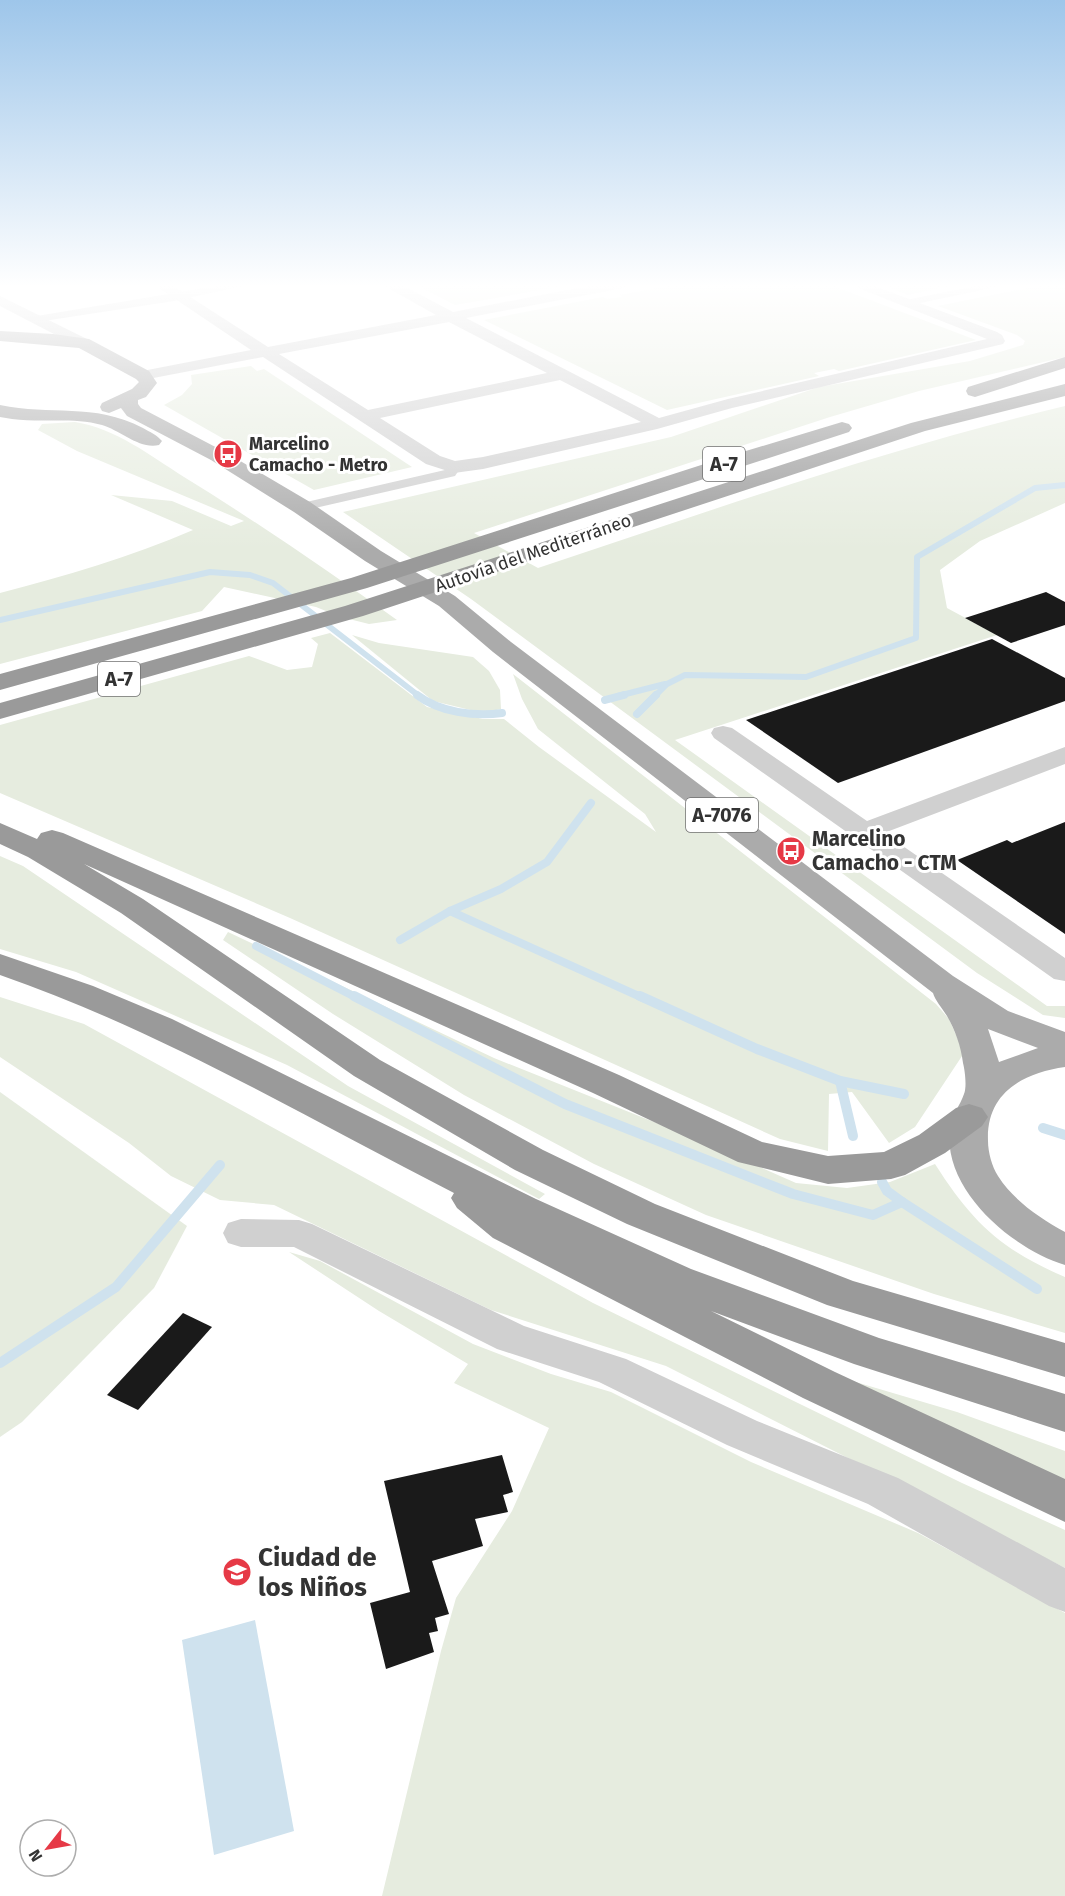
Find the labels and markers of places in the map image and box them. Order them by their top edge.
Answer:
place label: Marcelino Camacho - Metro [249,433,388,476]
bus stop icon: Marcelino Camacho - Metro [212,438,244,470]
place label: Marcelino Camacho - CTM [812,826,957,876]
bus stop icon: Marcelino Camacho - CTM [775,835,807,867]
place label: Ciudad de los Niños [258,1542,377,1603]
school or university icon: Ciudad de los Niños [221,1556,253,1588]

